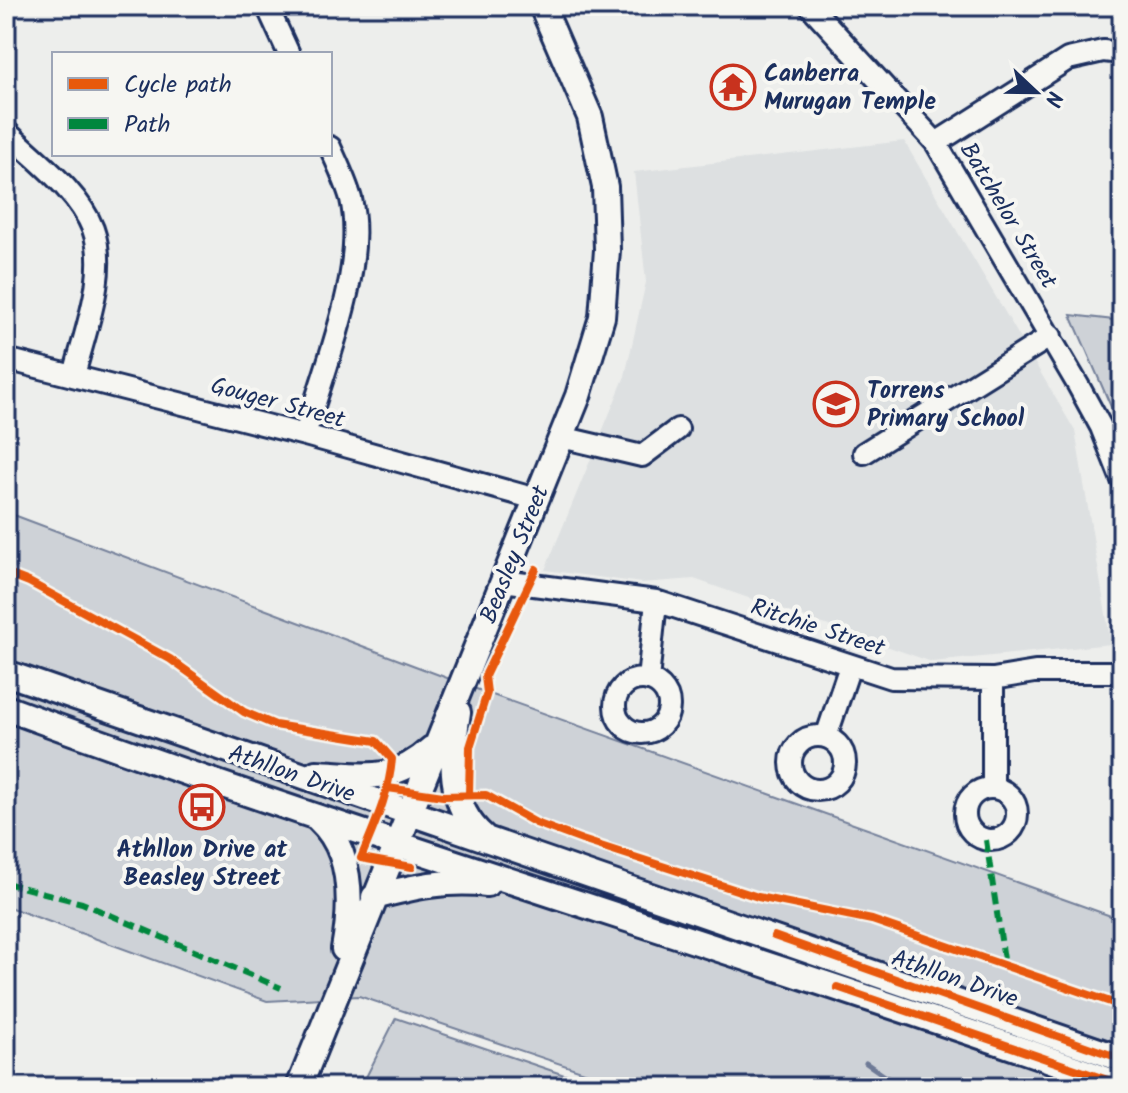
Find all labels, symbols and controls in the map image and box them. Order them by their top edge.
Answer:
legend [52,52,332,156]
north arrow [996,52,1076,132]
place label: Canberra Murugan Temple [764,55,936,122]
temple icon: Canberra Murugan Temple [709,63,757,111]
text: Cycle path [124,66,232,105]
text: N [1033,86,1071,112]
text: Path [124,106,170,145]
street label: Batchelor Street [948,135,1067,297]
street label: Gouger Street [206,367,350,440]
place label: Torrens Primary School [867,372,1025,439]
school or university icon: Torrens Primary School [812,380,860,428]
street label: Beasley Street [470,479,561,630]
street label: Ritchie Street [745,588,891,669]
street label: Athllon Drive [223,735,360,814]
bus stop icon: Athllon Drive at Beasley Street [178,783,226,831]
place label: Athllon Drive at Beasley Street [117,831,289,898]
street label: Athllon Drive [886,940,1023,1019]

